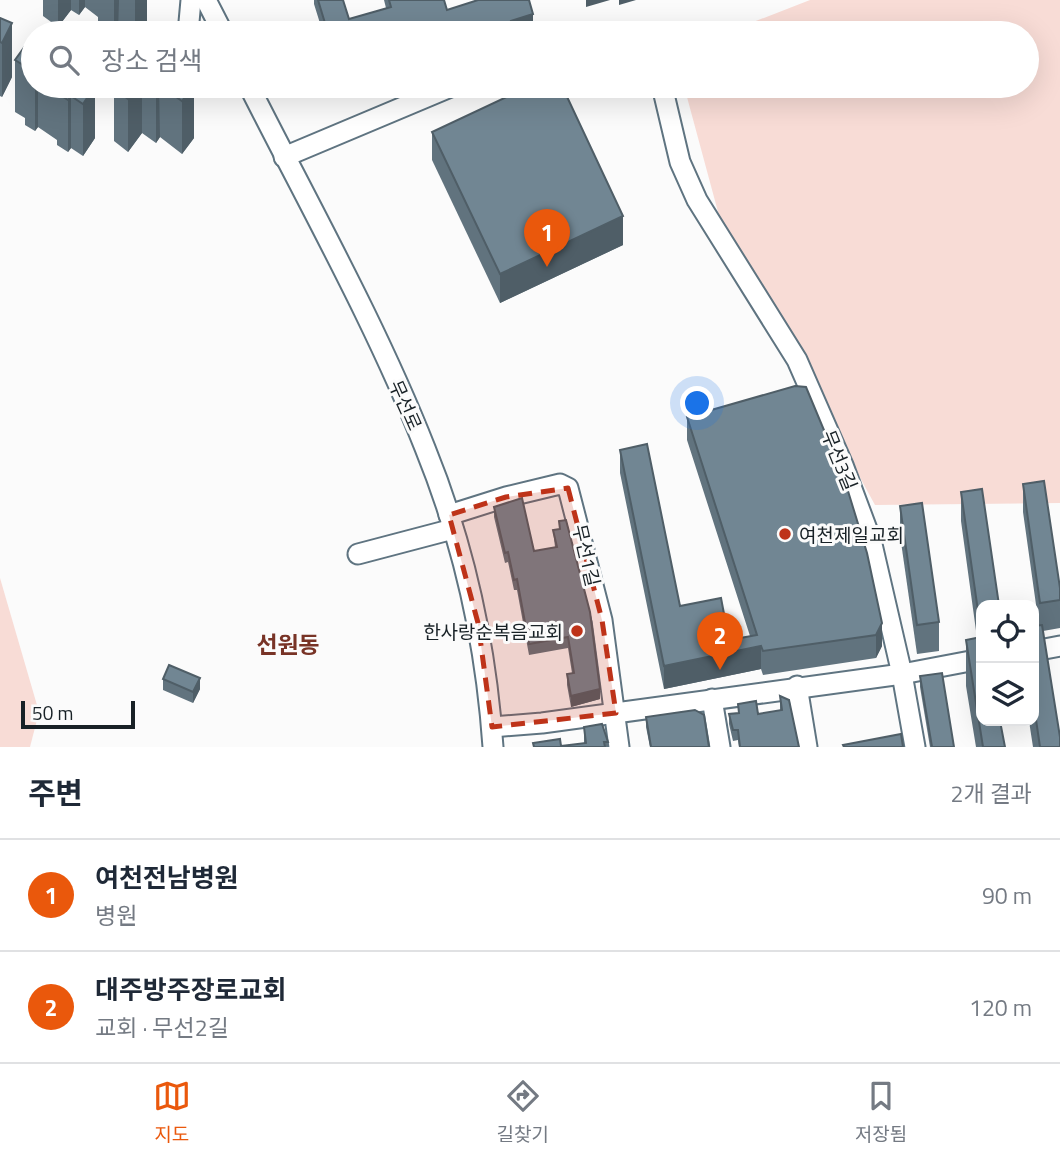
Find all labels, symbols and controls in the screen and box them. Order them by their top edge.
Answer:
search box [21,21,1039,98]
icon: search [45,41,83,79]
text: 장소 검색 [101,41,202,80]
pin: 1 [524,209,570,267]
street label: 무선로 [382,375,430,435]
your location [680,386,714,420]
street label: 무선3길 [815,425,865,495]
place label: 여천제일교회 [799,520,904,549]
street label: 무선1길 [566,521,608,589]
marker: 여천제일교회 [777,526,793,542]
map controls [976,600,1039,726]
button: locate [976,600,1039,663]
pin: 2 [697,612,743,670]
place label: 한사랑순복음교회 [423,617,563,646]
marker: 한사랑순복음교회 [569,623,585,639]
district label: 선원동 [256,627,320,662]
button: layers [976,663,1039,726]
scale bar [21,698,135,730]
text: 50 m [32,698,73,727]
text: 주변 [28,770,83,816]
text: 2개 결과 [951,776,1032,811]
text: 여천전남병원 [95,858,239,897]
text: 1 [45,878,57,913]
text: 90 m [982,878,1032,913]
text: 병원 [95,898,137,933]
text: 대주방주장로교회 [95,970,286,1009]
text: 2 [45,990,57,1025]
text: 120 m [969,990,1032,1025]
text: 교회 · 무선2길 [95,1010,229,1045]
tab: 지도 [153,1077,191,1148]
tab: 길찾기 [497,1077,549,1148]
tab: 저장됨 [855,1077,907,1148]

